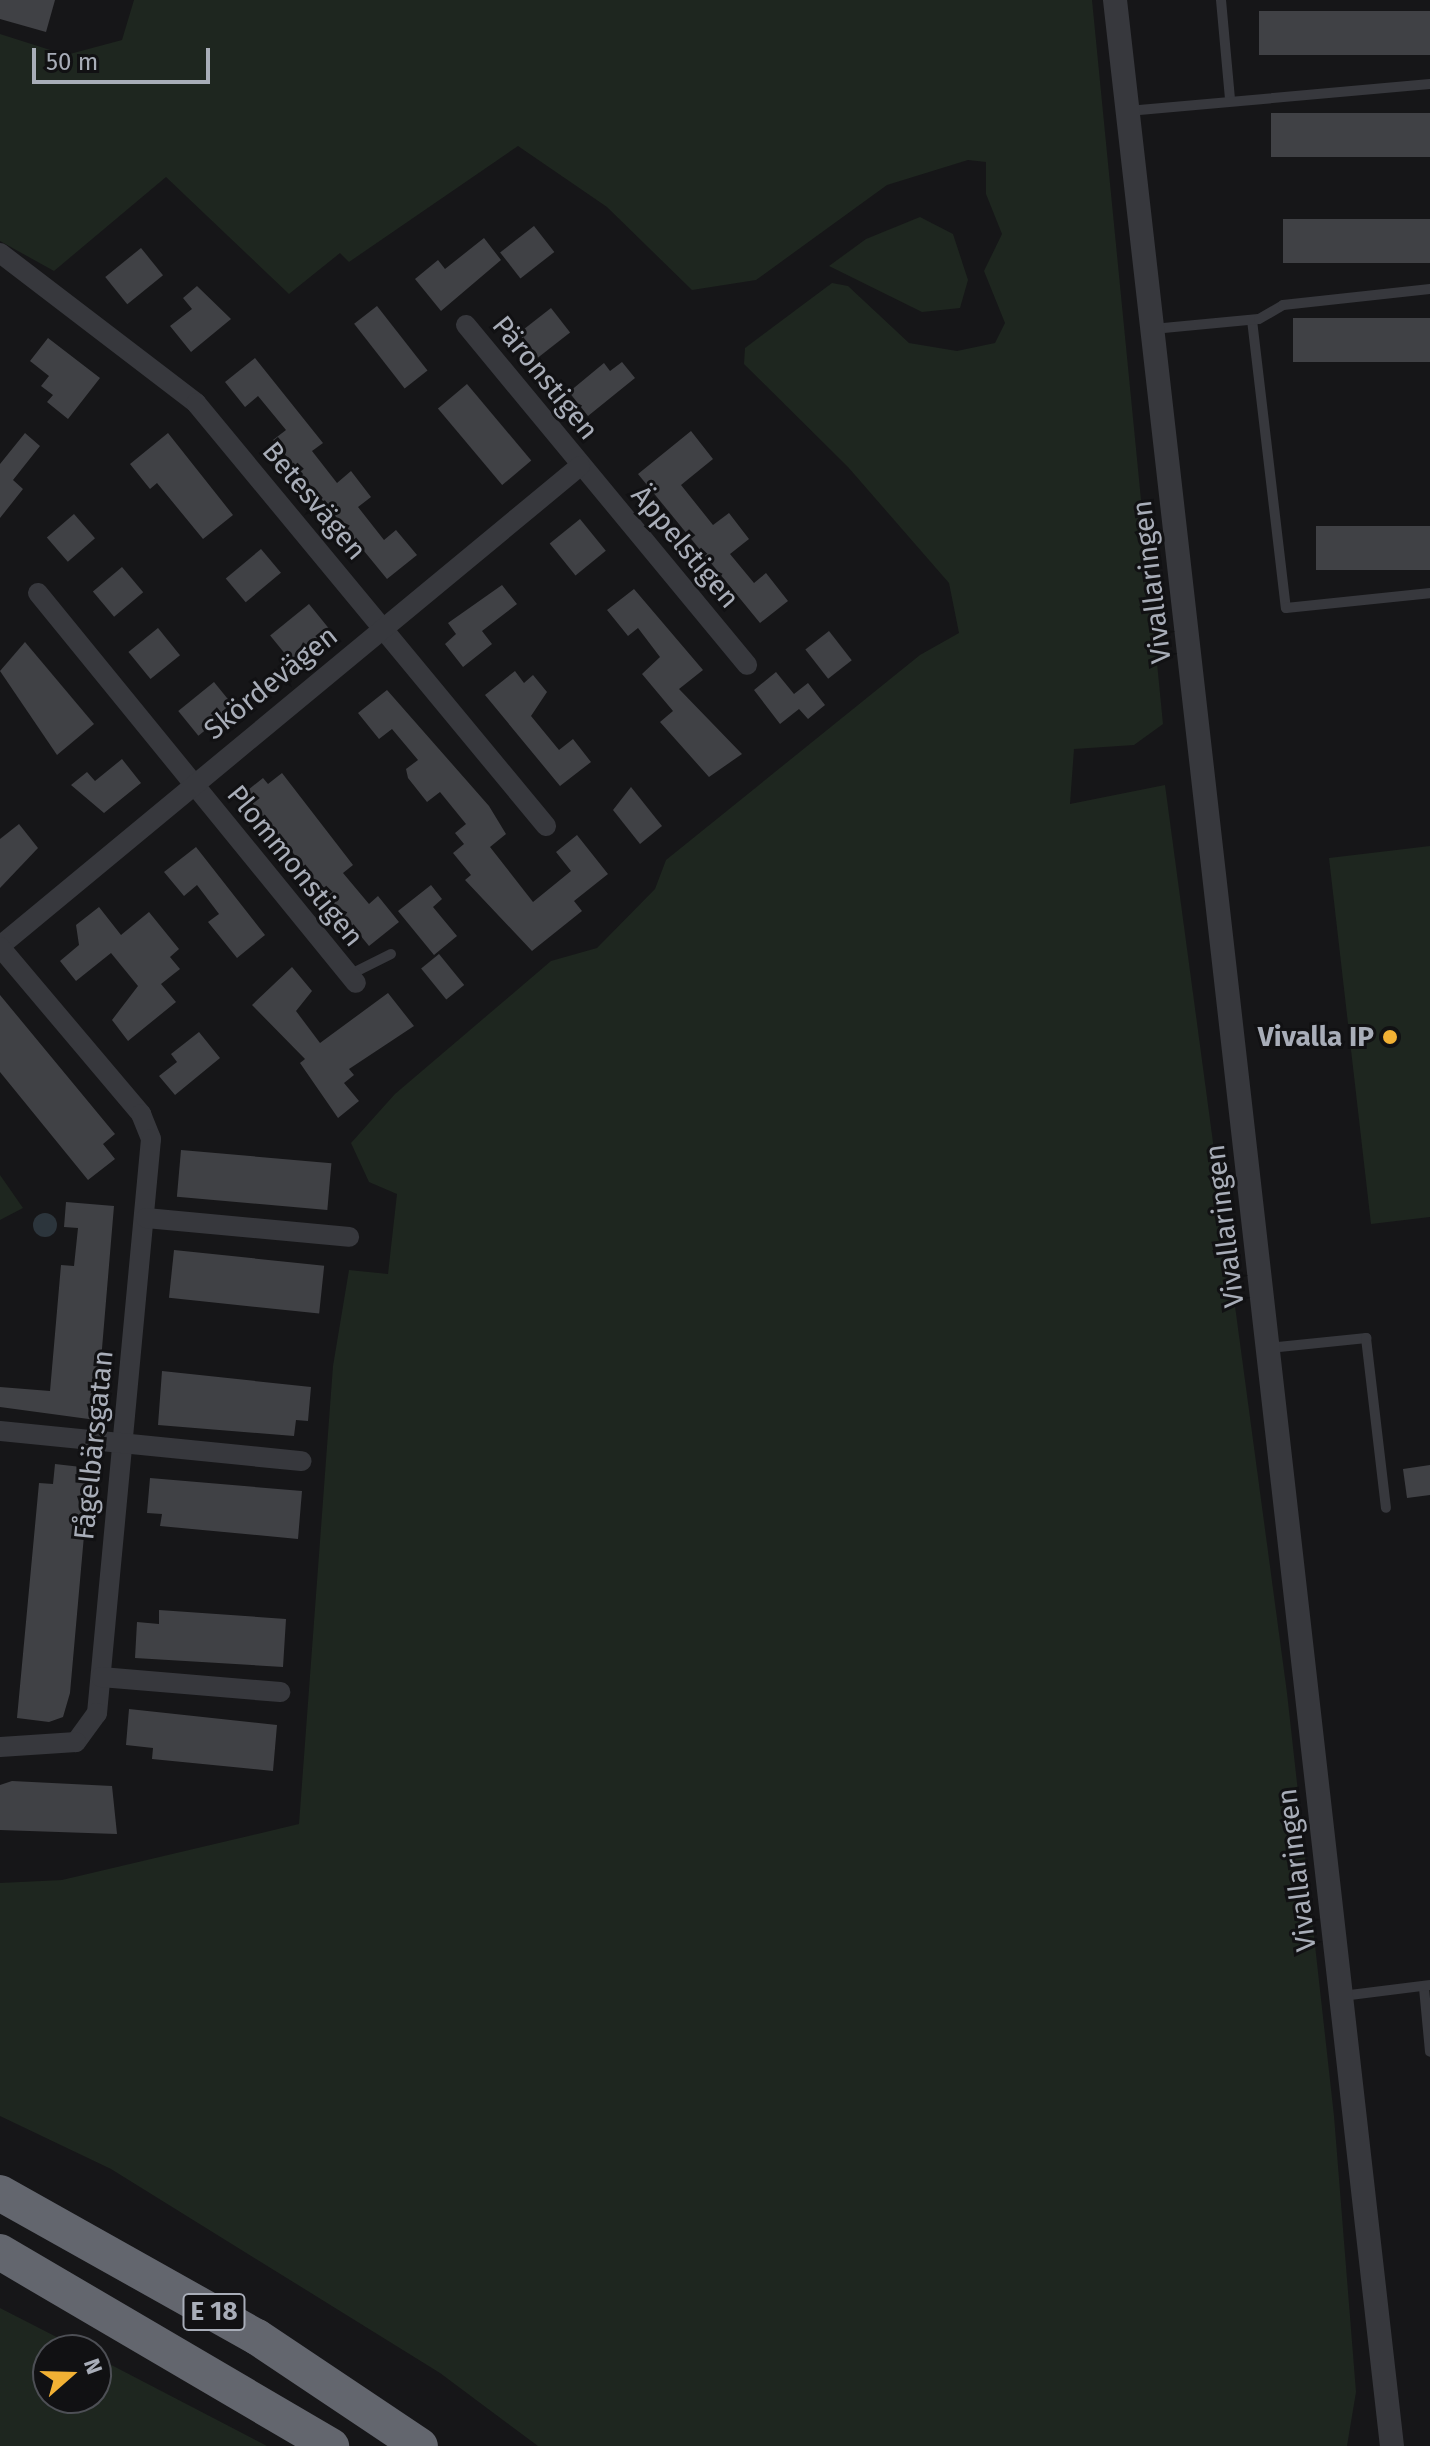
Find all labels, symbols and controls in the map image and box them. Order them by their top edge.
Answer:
scale bar [36,32,214,82]
text: 50 m [46,48,98,76]
street label: Päronstigen [485,309,605,447]
street label: Betesvägen [255,435,373,567]
street label: Äppelstigen [624,479,746,615]
street label: Vivallaringen [1125,498,1179,666]
street label: Skördevägen [198,619,344,747]
street label: Plommonstigen [220,778,370,954]
place label: Vivalla IP [1258,1020,1374,1054]
marker: Vivalla IP [1381,1028,1399,1046]
street label: Vivallaringen [1198,1142,1252,1310]
street label: Fågelbärsgatan [67,1349,121,1541]
street label: Vivallaringen [1270,1786,1324,1954]
road number: E 18 [182,2290,246,2334]
north arrow [32,2334,112,2414]
text: N [78,2355,108,2378]

